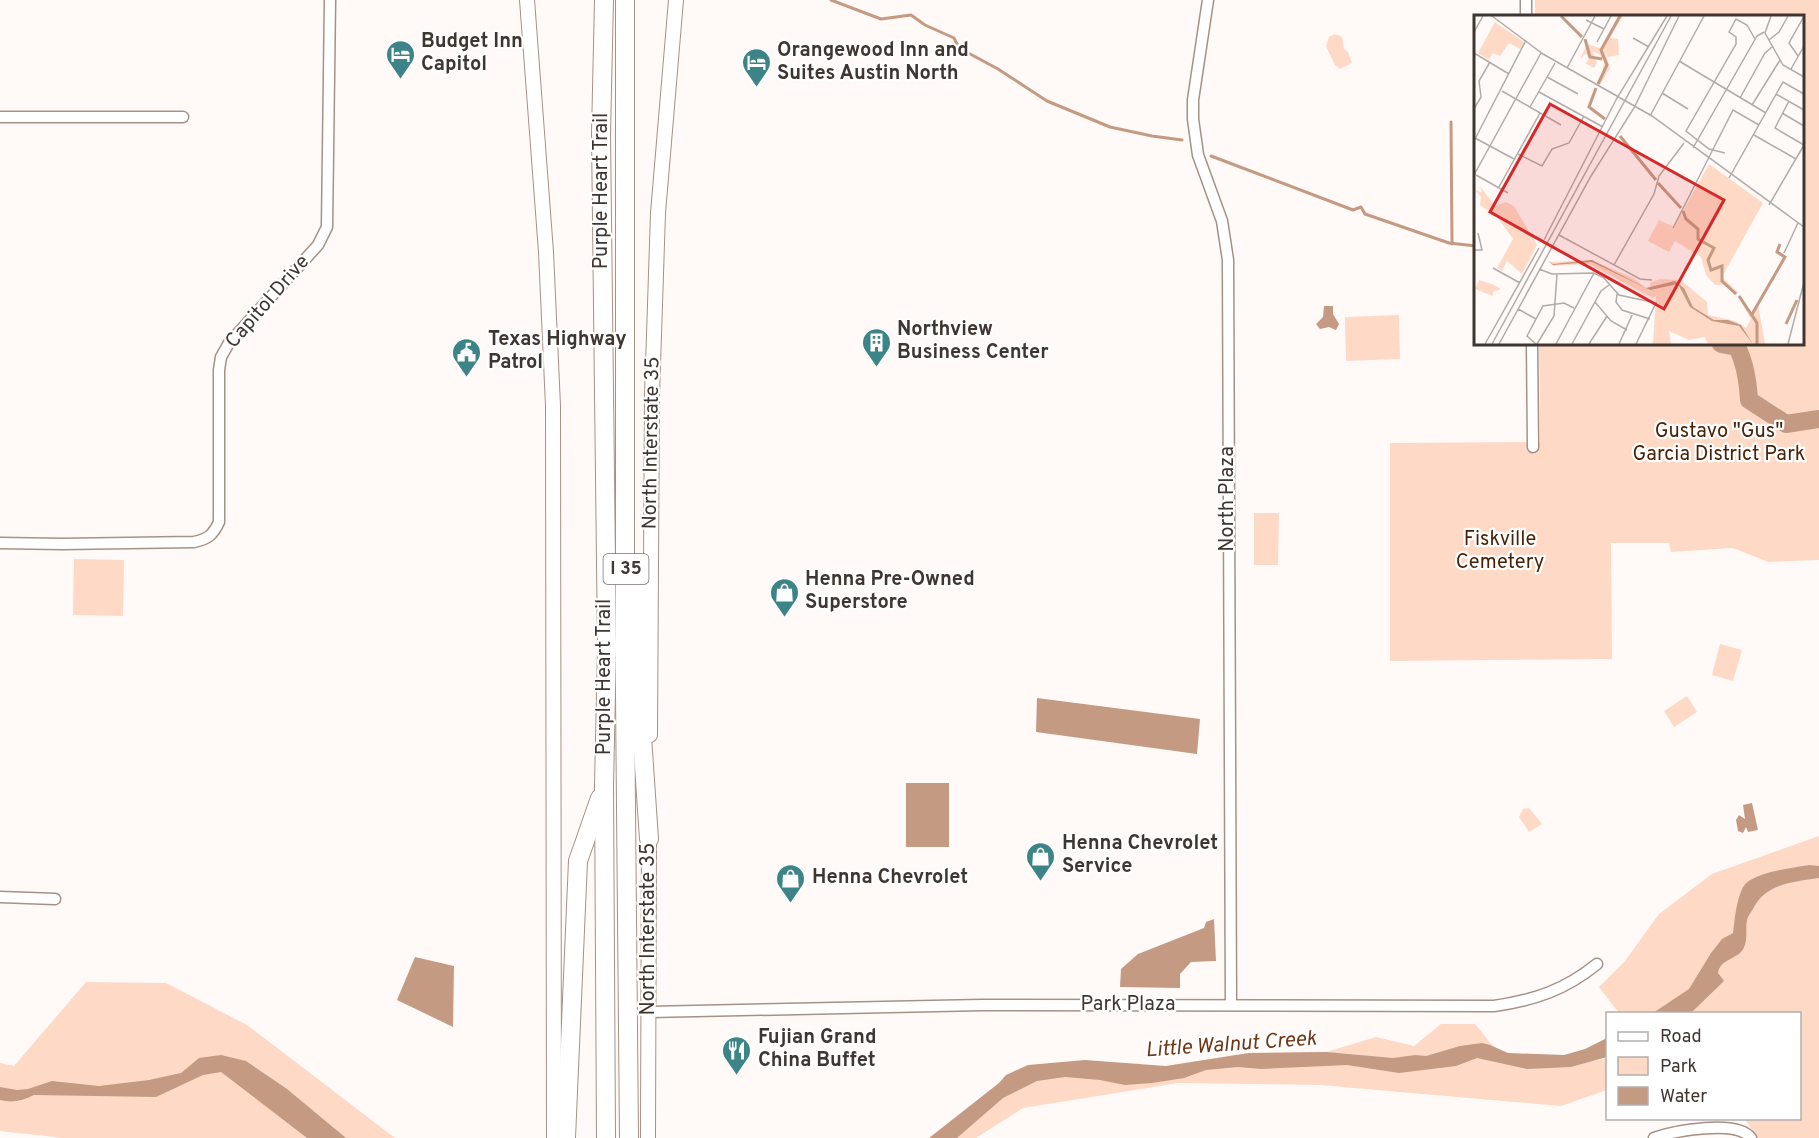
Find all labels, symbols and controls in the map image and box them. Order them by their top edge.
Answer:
inset map [1474,15,1804,345]
place label: Budget Inn Capitol [421,29,523,78]
hotel icon: Budget Inn Capitol [384,38,416,80]
place label: Orangewood Inn and Suites Austin North [777,38,969,87]
hotel icon: Orangewood Inn and Suites Austin North [740,46,772,88]
street label: Purple Heart Trail [589,113,615,269]
street label: Capitol Drive [220,250,316,354]
place label: Northview Business Center [897,317,1049,366]
building icon: Northview Business Center [860,326,892,368]
place label: Texas Highway Patrol [488,327,627,376]
public building icon: Texas Highway Patrol [451,336,483,378]
street label: North Interstate 35 [637,356,667,530]
park label: Gustavo "Gus" Garcia District Park [1633,419,1805,468]
street label: North Plaza [1215,446,1241,552]
park label: Fiskville Cemetery [1456,527,1544,576]
road number: I 35 [604,554,648,584]
place label: Henna Pre-Owned Superstore [805,567,975,616]
shop icon: Henna Pre-Owned Superstore [768,576,800,618]
street label: Purple Heart Trail [592,599,618,755]
place label: Henna Chevrolet Service [1062,831,1218,880]
shop icon: Henna Chevrolet Service [1025,840,1057,882]
street label: North Interstate 35 [636,843,662,1016]
shop icon: Henna Chevrolet [775,862,807,904]
place label: Henna Chevrolet [812,865,968,891]
street label: Park Plaza [1081,992,1175,1018]
legend [1606,1012,1801,1120]
place label: Fujian Grand China Buffet [758,1025,877,1074]
water label: Little Walnut Creek [1145,1026,1318,1064]
text: Road [1660,1026,1702,1049]
restaurant icon: Fujian Grand China Buffet [721,1034,753,1076]
text: Park [1660,1056,1697,1079]
text: Water [1660,1086,1707,1109]

